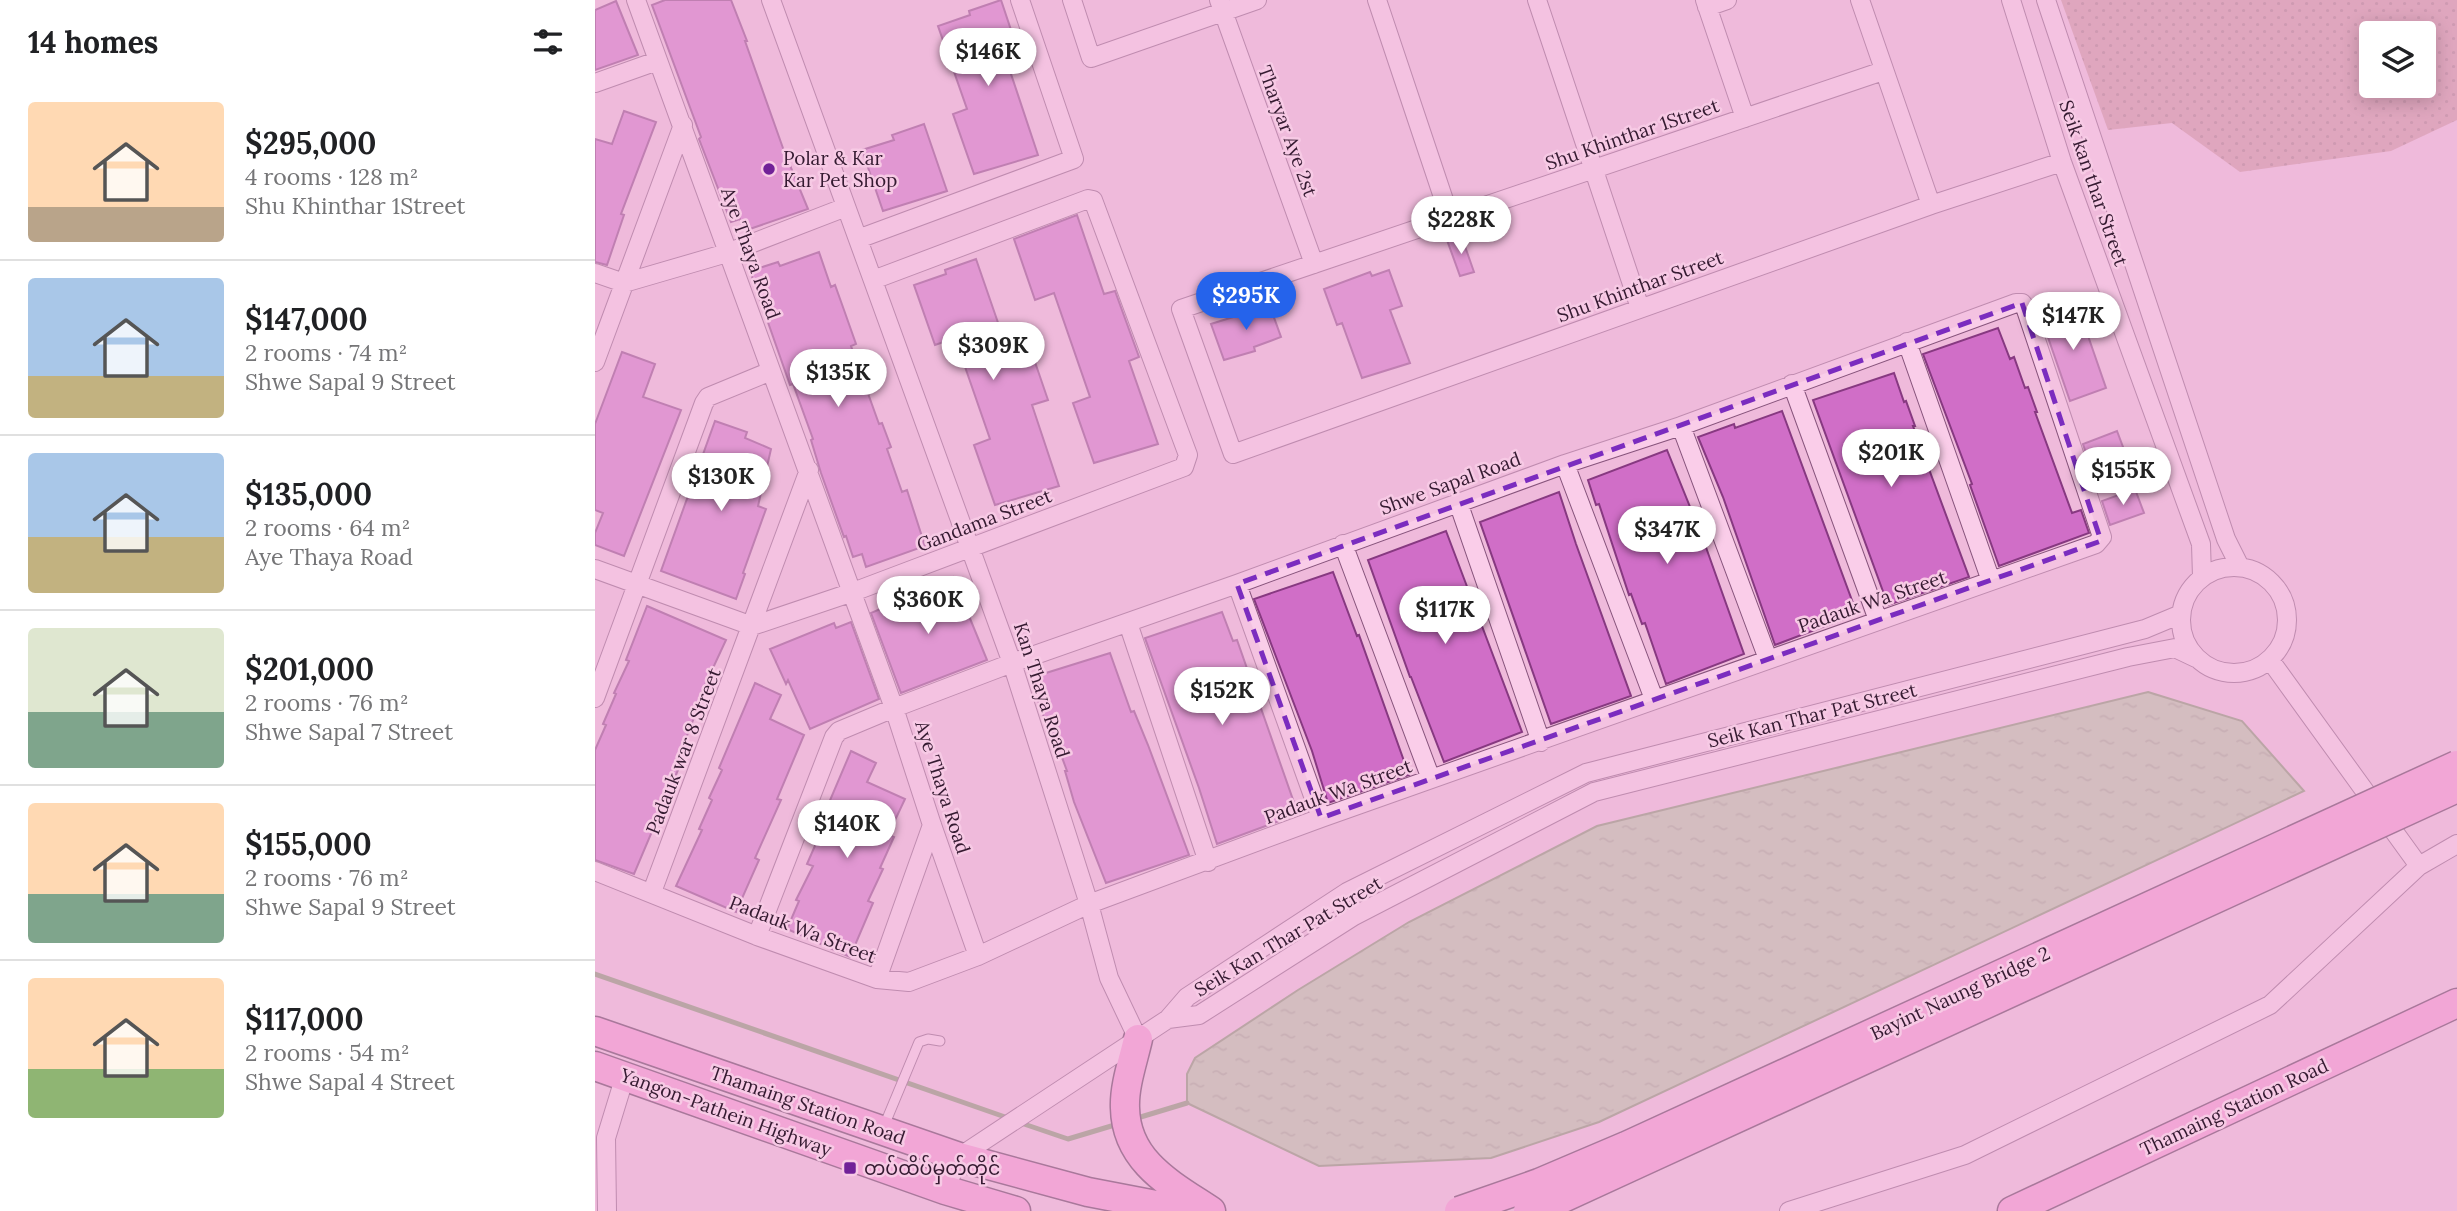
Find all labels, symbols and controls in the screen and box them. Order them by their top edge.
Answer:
map controls [2359,21,2436,98]
button: layers [2359,21,2436,98]
text: 14 homes [28,23,158,61]
icon: filters [529,23,567,61]
pin: $146K [939,28,1037,88]
text: $146K [955,36,1021,65]
street label: Tharyar Aye 2st [1253,62,1323,201]
street label: Shu Khinthar 1Street [1542,93,1723,175]
street label: Seik kan thar Street [2054,97,2134,270]
text: $295,000 [245,124,376,162]
icon: home [84,130,168,214]
place label: Polar & Kar Kar Pet Shop [783,146,897,192]
marker: Polar & Kar Kar Pet Shop [761,161,777,177]
text: 4 rooms · 128 m² [245,162,418,191]
street label: Aye Thaya Road [716,183,786,322]
text: Shu Khinthar 1Street [245,191,465,220]
pin: $228K [1412,196,1510,256]
text: $228K [1427,204,1495,233]
street label: Shu Khinthar Street [1554,245,1727,327]
pin: $295K [1197,272,1295,332]
text: $295K [1212,280,1280,309]
pin: $147K [2024,292,2122,352]
text: $147,000 [245,300,368,338]
text: $147K [2042,300,2104,329]
icon: home [84,306,168,390]
pin: $309K [944,322,1042,382]
text: $309K [958,330,1028,359]
text: 2 rooms · 74 m² [245,338,407,367]
pin: $135K [789,350,887,409]
text: $135K [806,357,870,386]
text: Shwe Sapal 9 Street [245,367,456,396]
pin: $201K [1842,430,1940,489]
text: $201K [1858,437,1924,466]
street label: Shwe Sapal Road [1376,446,1524,520]
pin: $155K [2074,448,2172,507]
pin: $130K [672,454,770,513]
text: $155K [2091,455,2155,484]
text: $130K [688,461,754,490]
text: $135,000 [245,475,372,513]
icon: home [84,481,168,565]
street label: Gandama Street [913,483,1055,557]
pin: $347K [1618,506,1716,566]
text: 2 rooms · 64 m² [245,513,410,542]
text: $347K [1634,514,1700,543]
text: Aye Thaya Road [245,542,413,571]
street label: Padauk Wa Street [1795,564,1950,638]
pin: $360K [879,576,977,636]
text: $360K [893,584,963,613]
pin: $117K [1396,586,1494,646]
text: $117K [1415,594,1475,623]
street label: Kan Thaya Road [1009,619,1075,761]
text: $201,000 [245,650,374,688]
icon: home [84,656,168,740]
street label: Padauk war 8 Street [640,664,726,838]
pin: $152K [1173,668,1271,727]
text: $152K [1190,675,1254,704]
street label: Seik Kan Thar Pat Street [1705,677,1920,753]
text: 2 rooms · 76 m² [245,688,409,717]
street label: Aye Thaya Road [910,716,976,857]
text: Shwe Sapal 7 Street [245,717,453,746]
street label: Padauk Wa Street [1261,753,1416,829]
pin: $140K [798,800,896,860]
text: $140K [814,808,880,837]
text: $155,000 [245,825,372,863]
icon: home [84,831,168,915]
text: 2 rooms · 76 m² [245,863,409,892]
street label: Seik Kan Thar Pat Street [1190,870,1387,1002]
street label: Padauk Wa Street [726,890,881,968]
text: Shwe Sapal 9 Street [245,892,456,921]
street label: Bayint Naung Bridge 2 [1866,941,2054,1045]
text: $117,000 [245,1000,363,1038]
icon: home [84,1006,168,1090]
text: 2 rooms · 54 m² [245,1038,410,1067]
street label: Thamaing Station Road [2136,1053,2332,1161]
street label: Thamaing Station Road [707,1060,909,1150]
street label: Yangon-Pathein Highway [616,1062,835,1161]
text: Shwe Sapal 4 Street [245,1067,455,1096]
place label: တပ်ထိပ်မှတ်တိုင် [864,1154,1000,1185]
marker: တပ်ထိပ်မှတ်တိုင် [842,1160,858,1176]

